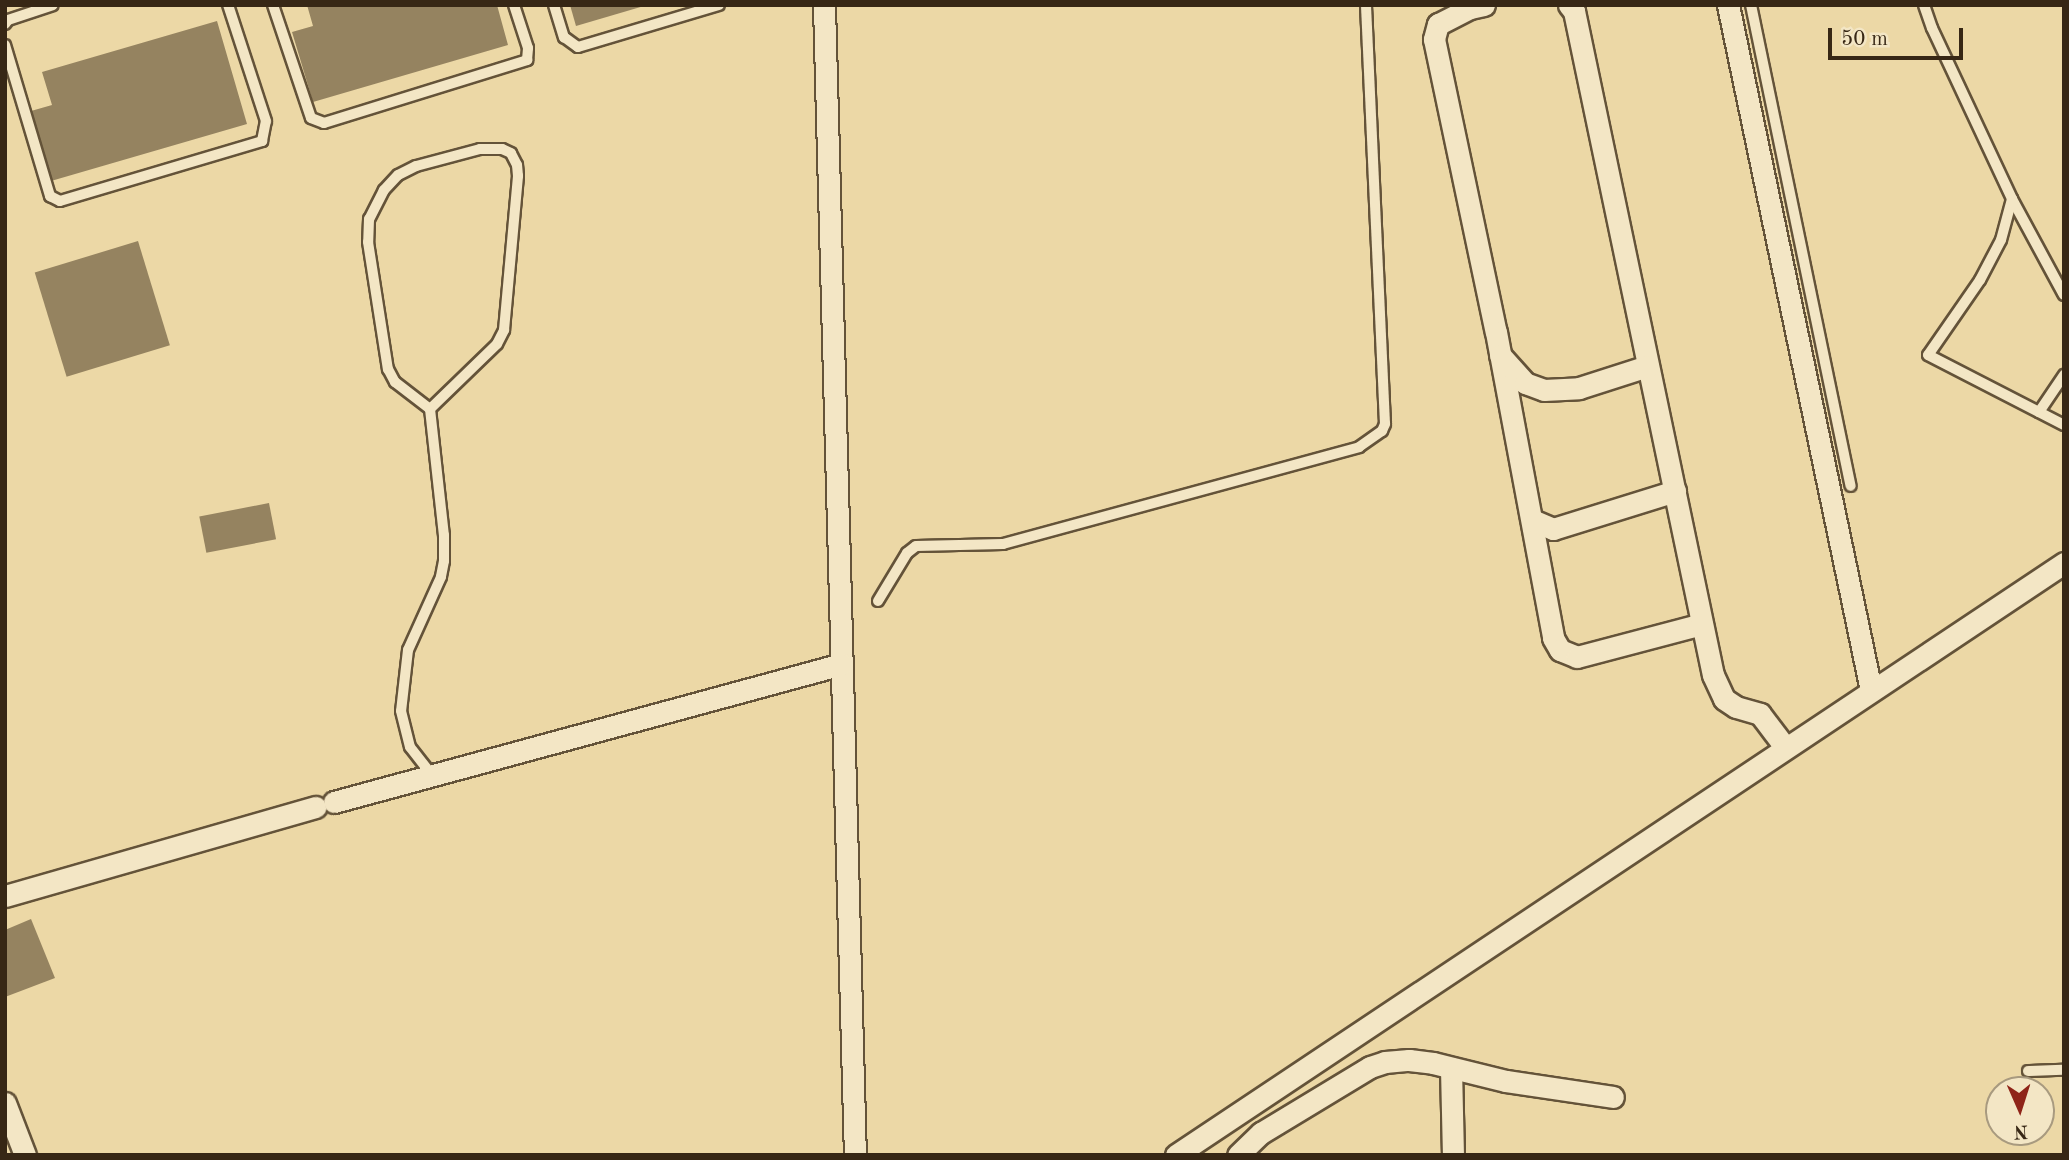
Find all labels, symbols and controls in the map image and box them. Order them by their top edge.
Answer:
scale bar [1831,14,1966,58]
text: 50 m [1841,29,1888,50]
north arrow [1985,1076,2055,1146]
text: N [2013,1121,2029,1140]

